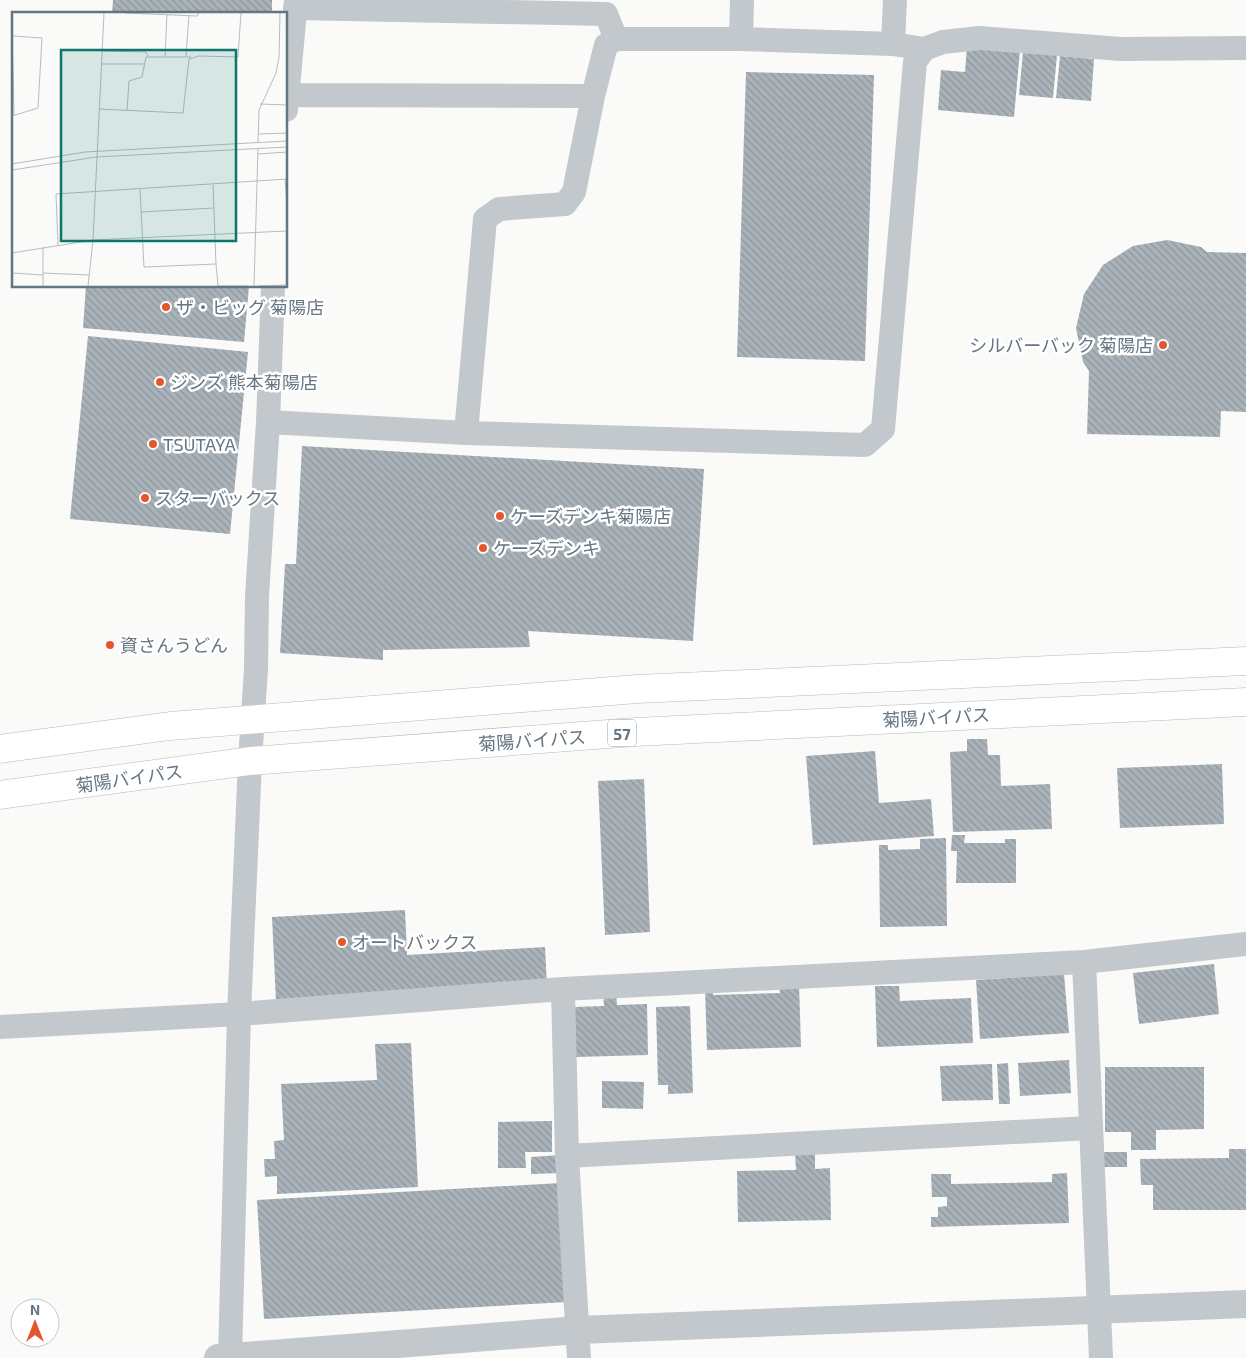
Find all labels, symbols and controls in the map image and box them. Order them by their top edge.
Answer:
inset map [12,12,288,288]
place label: ザ・ビッグ 菊陽店 [176,296,324,318]
marker: ザ・ビッグ 菊陽店 [160,301,172,313]
place label: シルバーバック 菊陽店 [969,334,1153,356]
marker: シルバーバック 菊陽店 [1157,339,1169,351]
place label: ジンズ 熊本菊陽店 [170,371,318,393]
marker: ジンズ 熊本菊陽店 [154,376,166,388]
place label: TSUTAYA [163,433,236,455]
marker: TSUTAYA [147,438,159,450]
place label: スターバックス [155,487,280,509]
marker: スターバックス [139,492,151,504]
place label: ケーズデンキ菊陽店 [510,505,671,527]
marker: ケーズデンキ菊陽店 [494,510,506,522]
place label: ケーズデンキ [493,537,600,559]
marker: ケーズデンキ [477,542,489,554]
place label: 資さんうどん [120,634,228,656]
marker: 資さんうどん [104,639,116,651]
street label: 菊陽バイパス [882,703,990,731]
road number: 57 [608,720,636,746]
street label: 菊陽バイパス [478,725,586,755]
street label: 菊陽バイパス [74,760,184,796]
place label: オートバックス [352,931,477,953]
marker: オートバックス [336,936,348,948]
north arrow [10,1298,60,1348]
text: N [30,1301,40,1318]

